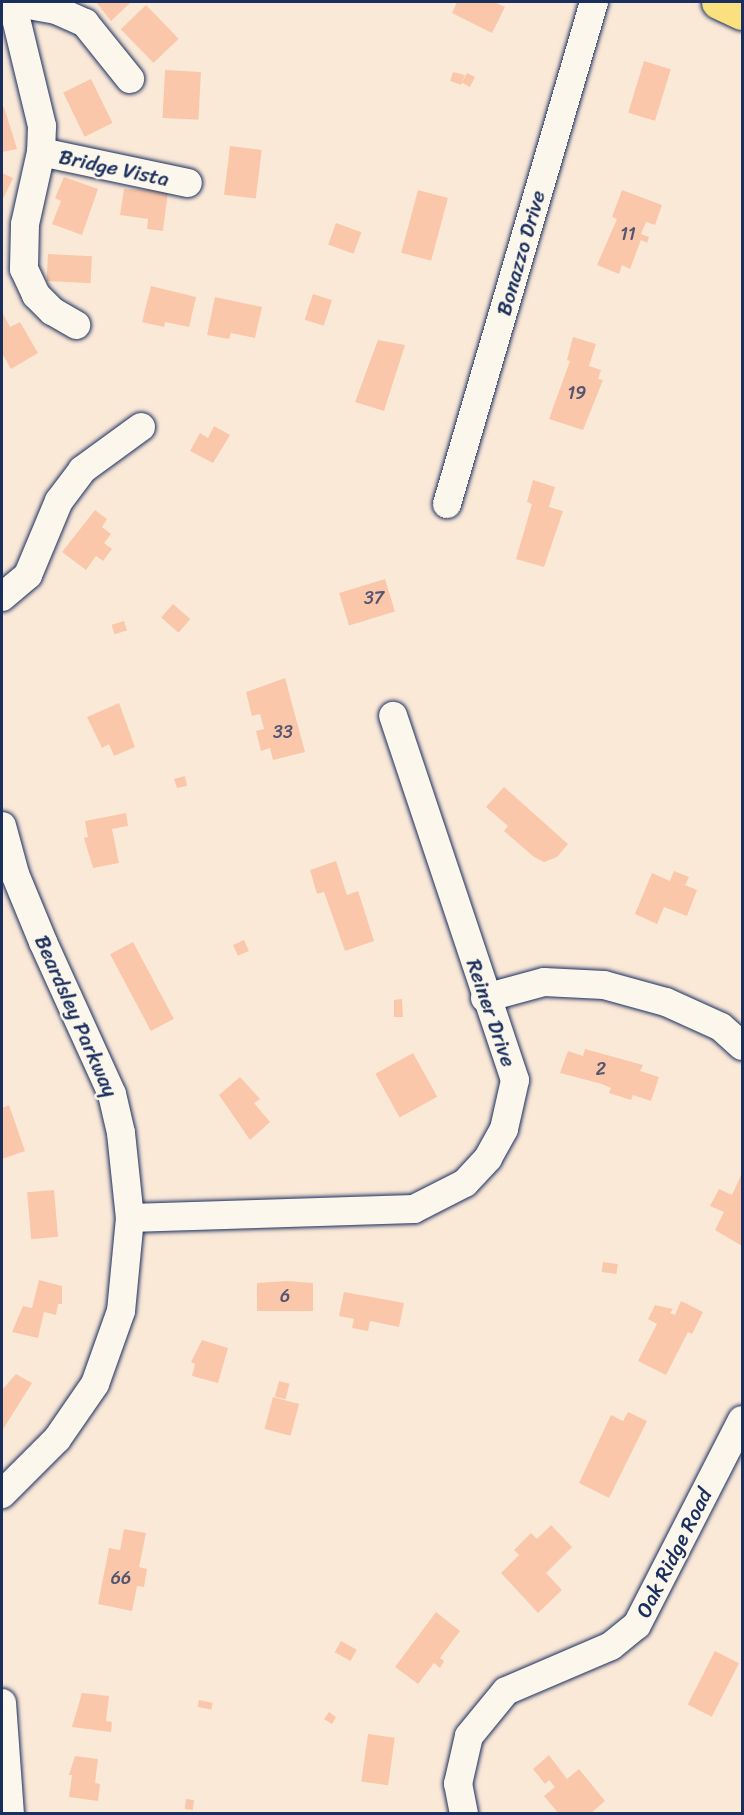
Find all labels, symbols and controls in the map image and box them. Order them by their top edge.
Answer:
street label: Bridge Vista [56,144,172,192]
street label: Bonazzo Drive [491,187,551,319]
house number: 11 [620,223,636,245]
house number: 19 [568,382,586,404]
house number: 37 [364,587,384,609]
house number: 33 [273,721,293,743]
street label: Beardsley Parkway [29,931,123,1101]
street label: Reiner Drive [461,956,521,1070]
house number: 2 [596,1058,606,1080]
house number: 6 [280,1285,290,1307]
street label: Oak Ridge Road [630,1484,718,1622]
house number: 66 [111,1567,131,1589]

